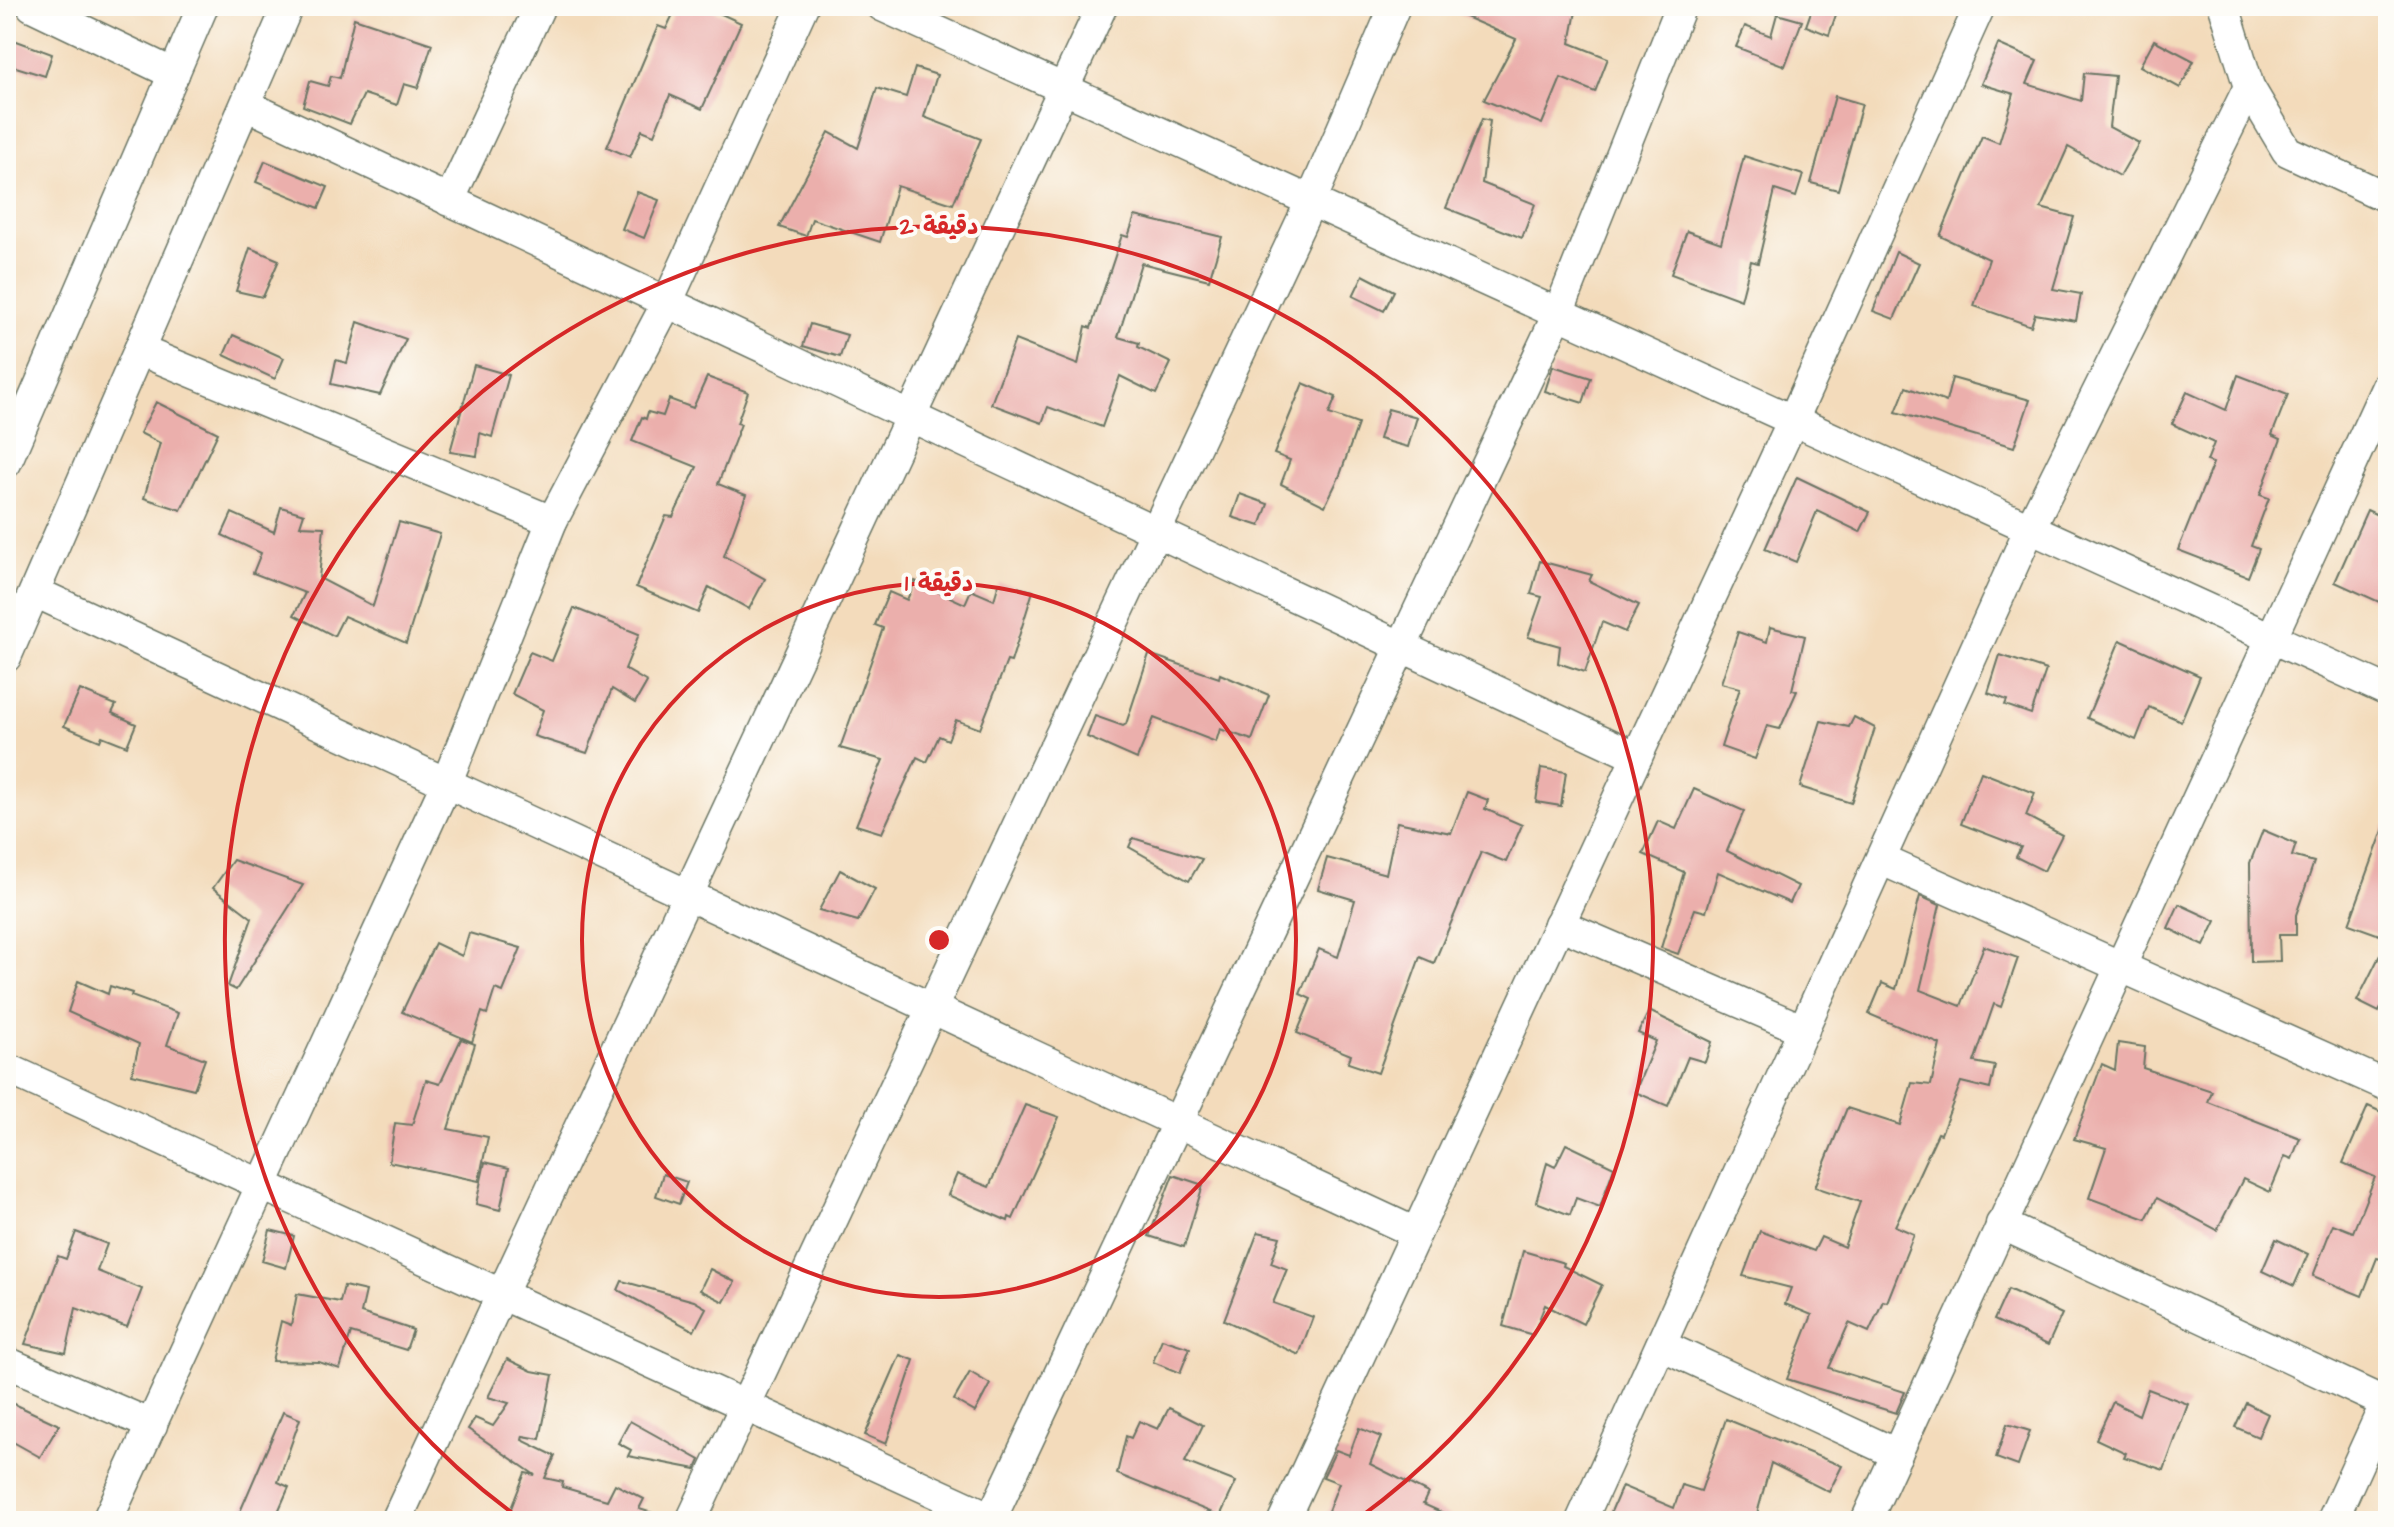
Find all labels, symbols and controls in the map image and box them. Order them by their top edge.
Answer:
text: 2 دقيقة [899,210,978,244]
text: 1 دقيقة [905,567,973,601]
centre of rings [925,926,953,954]

